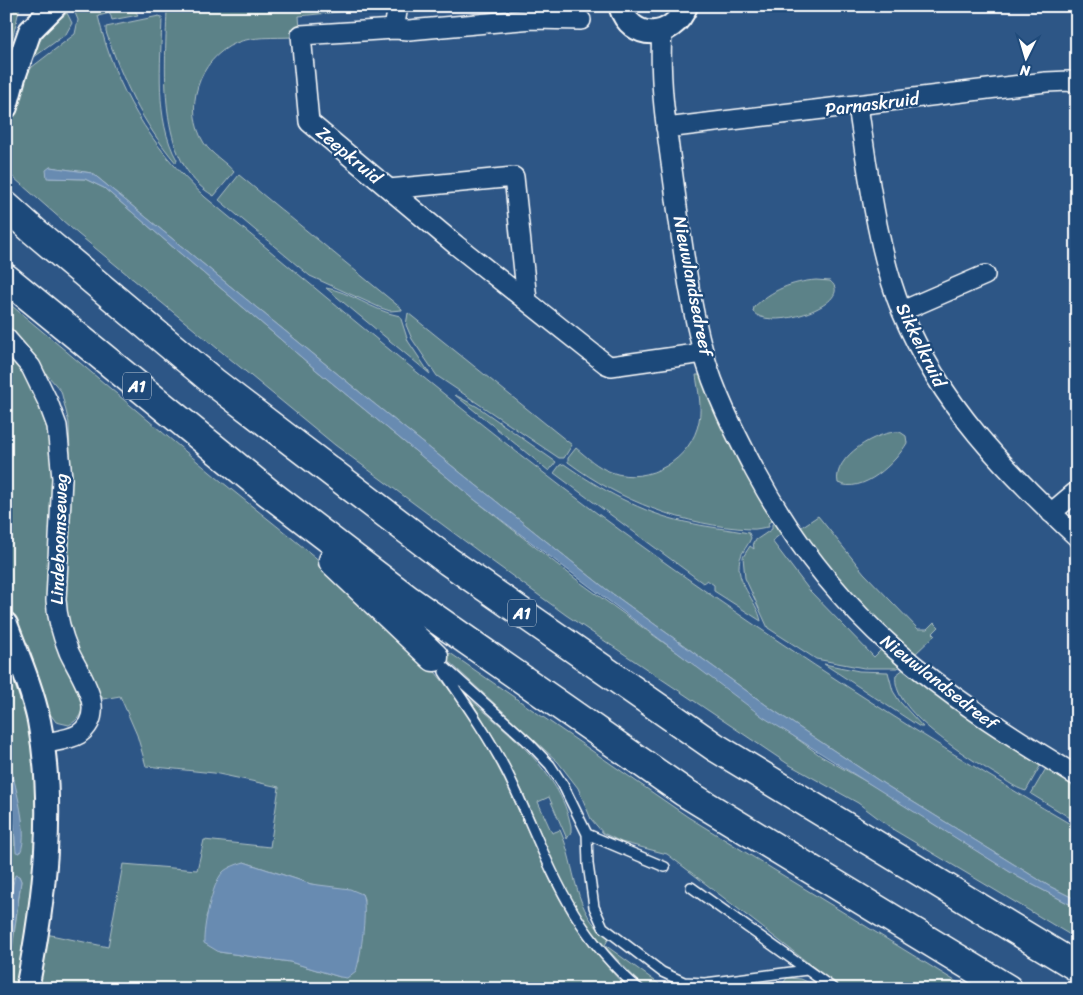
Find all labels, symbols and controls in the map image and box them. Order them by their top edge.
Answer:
north arrow [1000,32,1050,82]
text: N [1019,58,1032,83]
street label: Parnaskruid [823,82,922,126]
street label: Zeepkruid [309,117,391,194]
street label: Nieuwlandsedreef [664,213,723,361]
street label: Sikkelkruid [887,297,956,394]
road number: A1 [123,372,151,400]
street label: Lindeboomseweg [41,473,77,605]
road number: A1 [508,600,536,626]
street label: Nieuwlandsedreef [873,626,1007,740]

